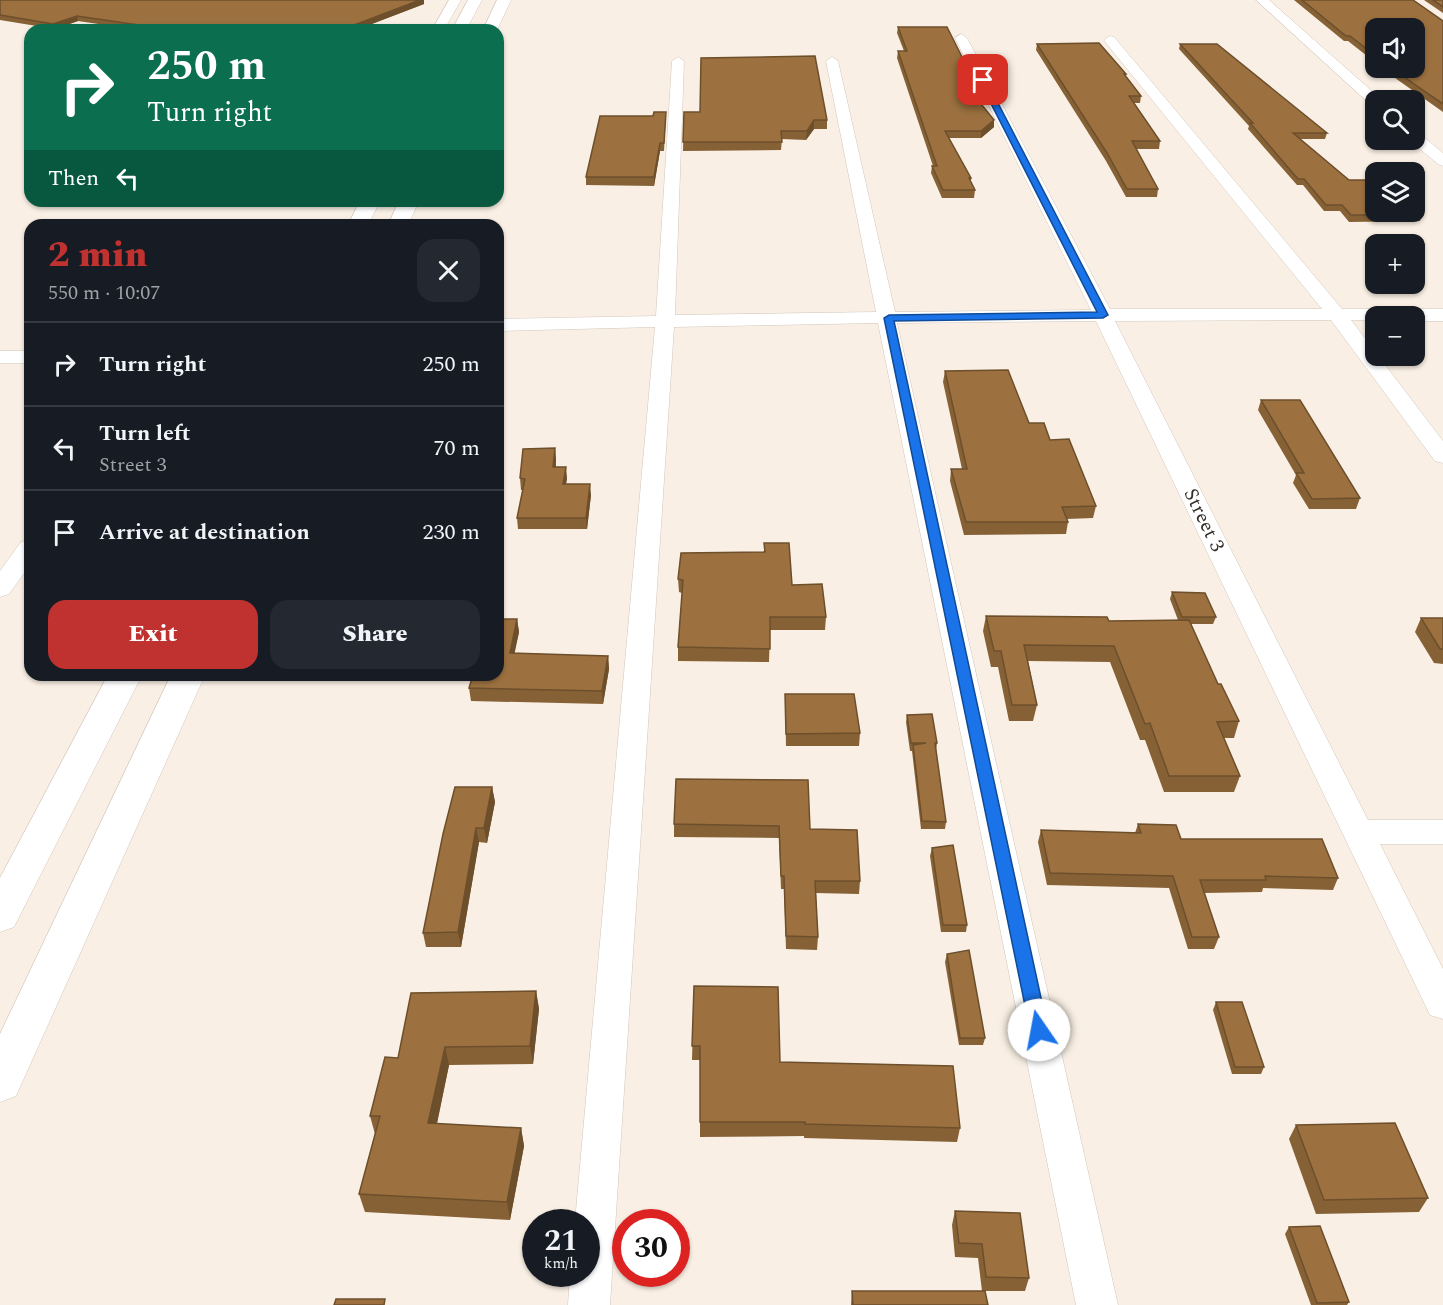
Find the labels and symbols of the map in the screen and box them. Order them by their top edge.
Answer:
pin [957,54,1008,105]
street label: Street 3 [1176,483,1232,557]
position arrow [1007,998,1071,1062]
speed limit sign: 30 [612,1209,690,1287]

